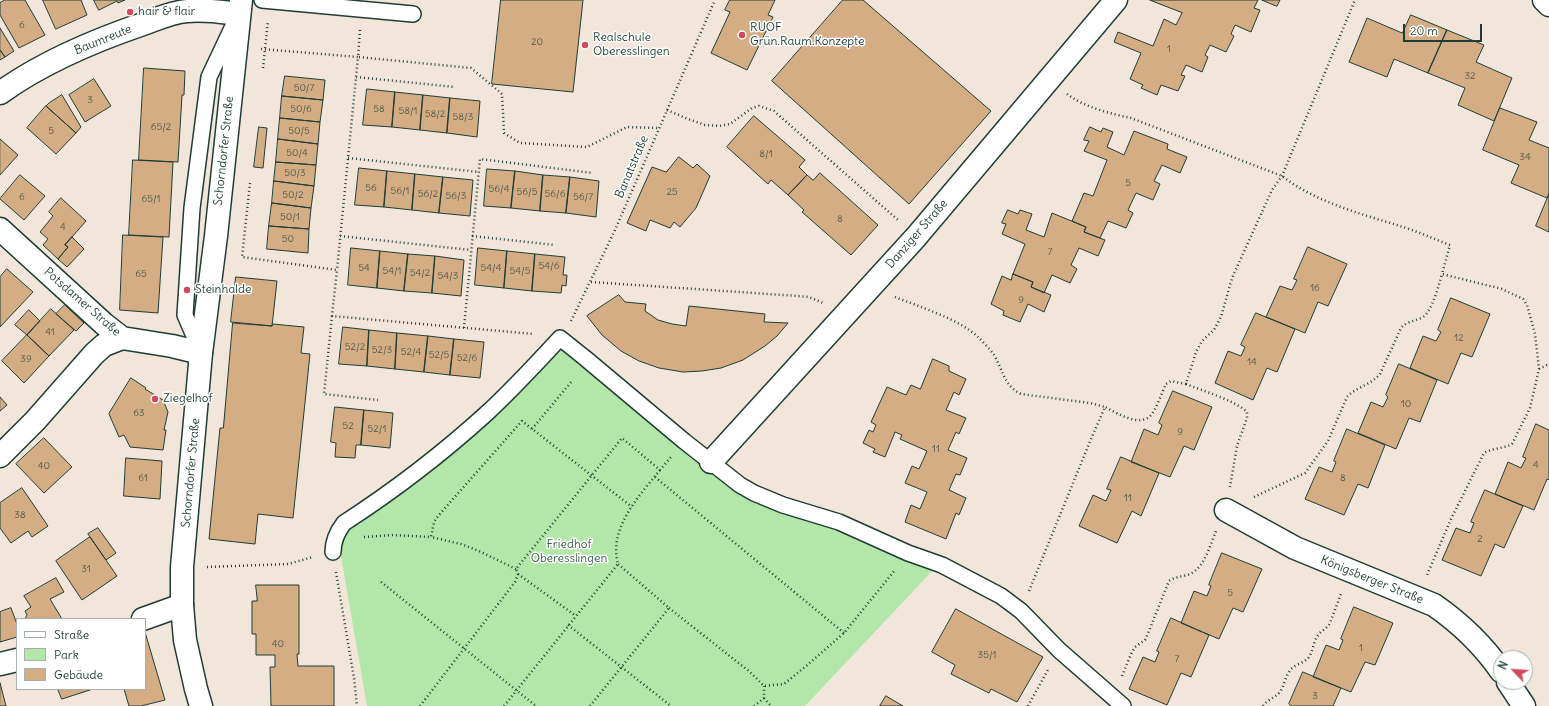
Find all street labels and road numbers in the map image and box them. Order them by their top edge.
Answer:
street label: Baumreute [72,22,134,58]
street label: Schorndorfer Straße [211,96,237,206]
street label: Banatstraße [612,134,652,200]
street label: Danziger Straße [883,197,951,271]
street label: Potsdamer Straße [41,265,123,339]
street label: Schorndorfer Straße [179,418,203,528]
street label: Königsberger Straße [1318,553,1426,607]

